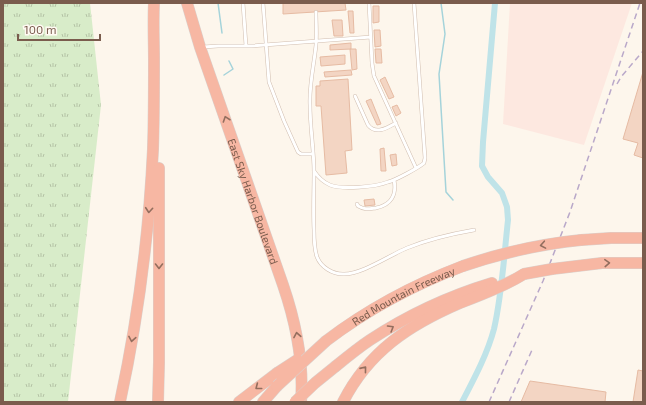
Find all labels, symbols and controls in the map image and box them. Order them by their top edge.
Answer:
scale bar [18,16,100,42]
text: 100 m [24,22,56,36]
one-way arrow [222,116,230,123]
street label: East Sky Harbor Boulevard [226,136,282,266]
one-way arrow [144,207,153,213]
one-way arrow [539,240,546,249]
one-way arrow [604,259,610,267]
one-way arrow [155,263,163,269]
street label: Red Mountain Freeway [349,263,457,327]
one-way arrow [387,325,394,332]
one-way arrow [293,332,302,339]
one-way arrow [129,336,137,342]
one-way arrow [360,367,367,374]
one-way arrow [256,383,263,390]

